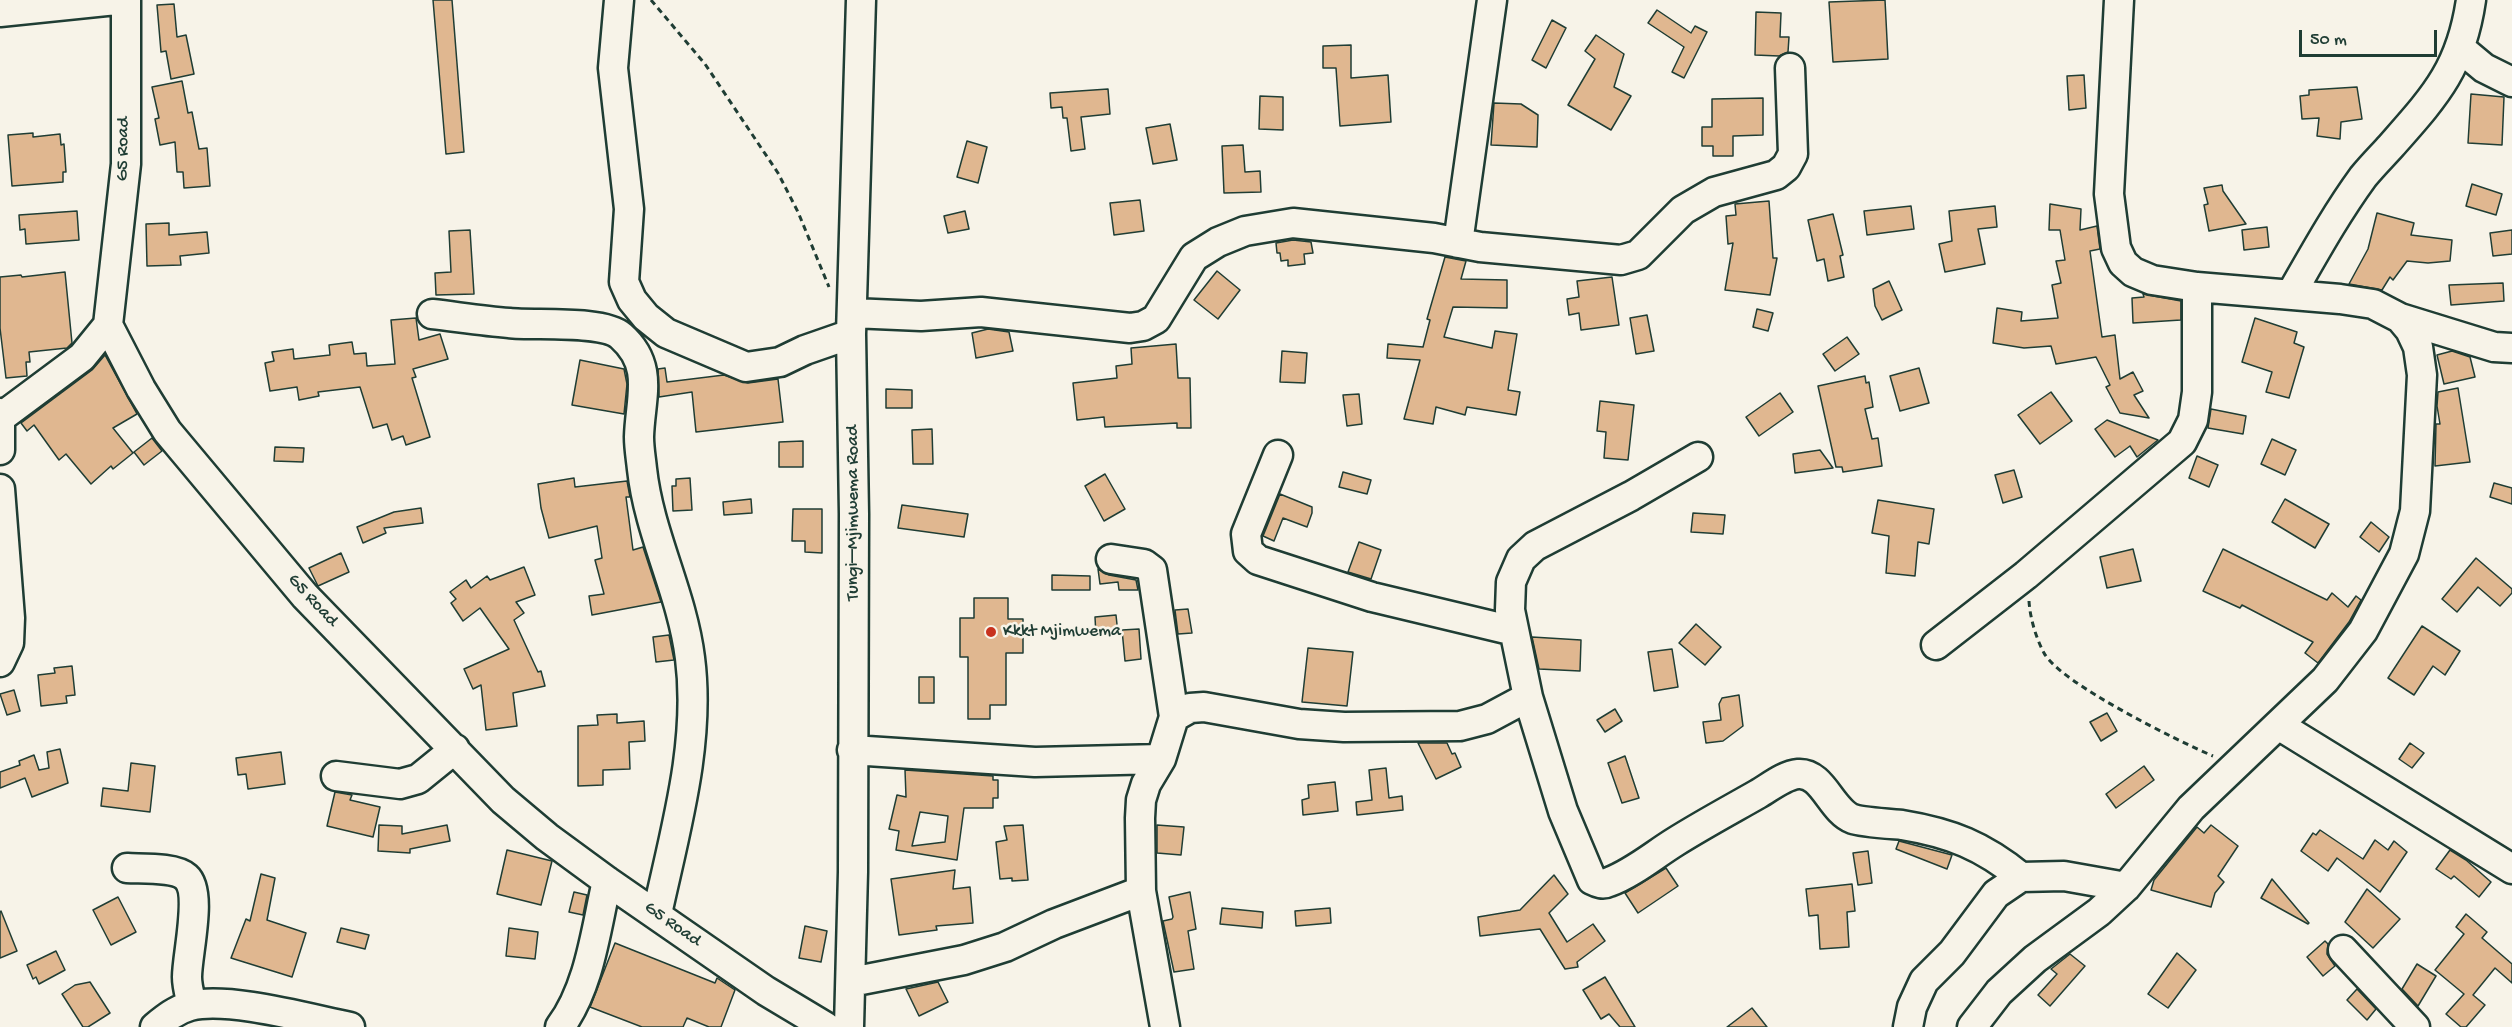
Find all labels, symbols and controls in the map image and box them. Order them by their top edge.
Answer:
scale bar [2302,18,2440,56]
text: 50 m [2310,30,2347,51]
street label: G5 Road [113,117,135,181]
street label: Tungi—Mjimwema Road [843,425,865,601]
street label: G5 Road [282,570,342,632]
place label: Kkkt Mjimwema [1003,621,1121,643]
marker: Kkkt Mjimwema [984,625,998,639]
street label: G5 Road [639,898,705,952]

